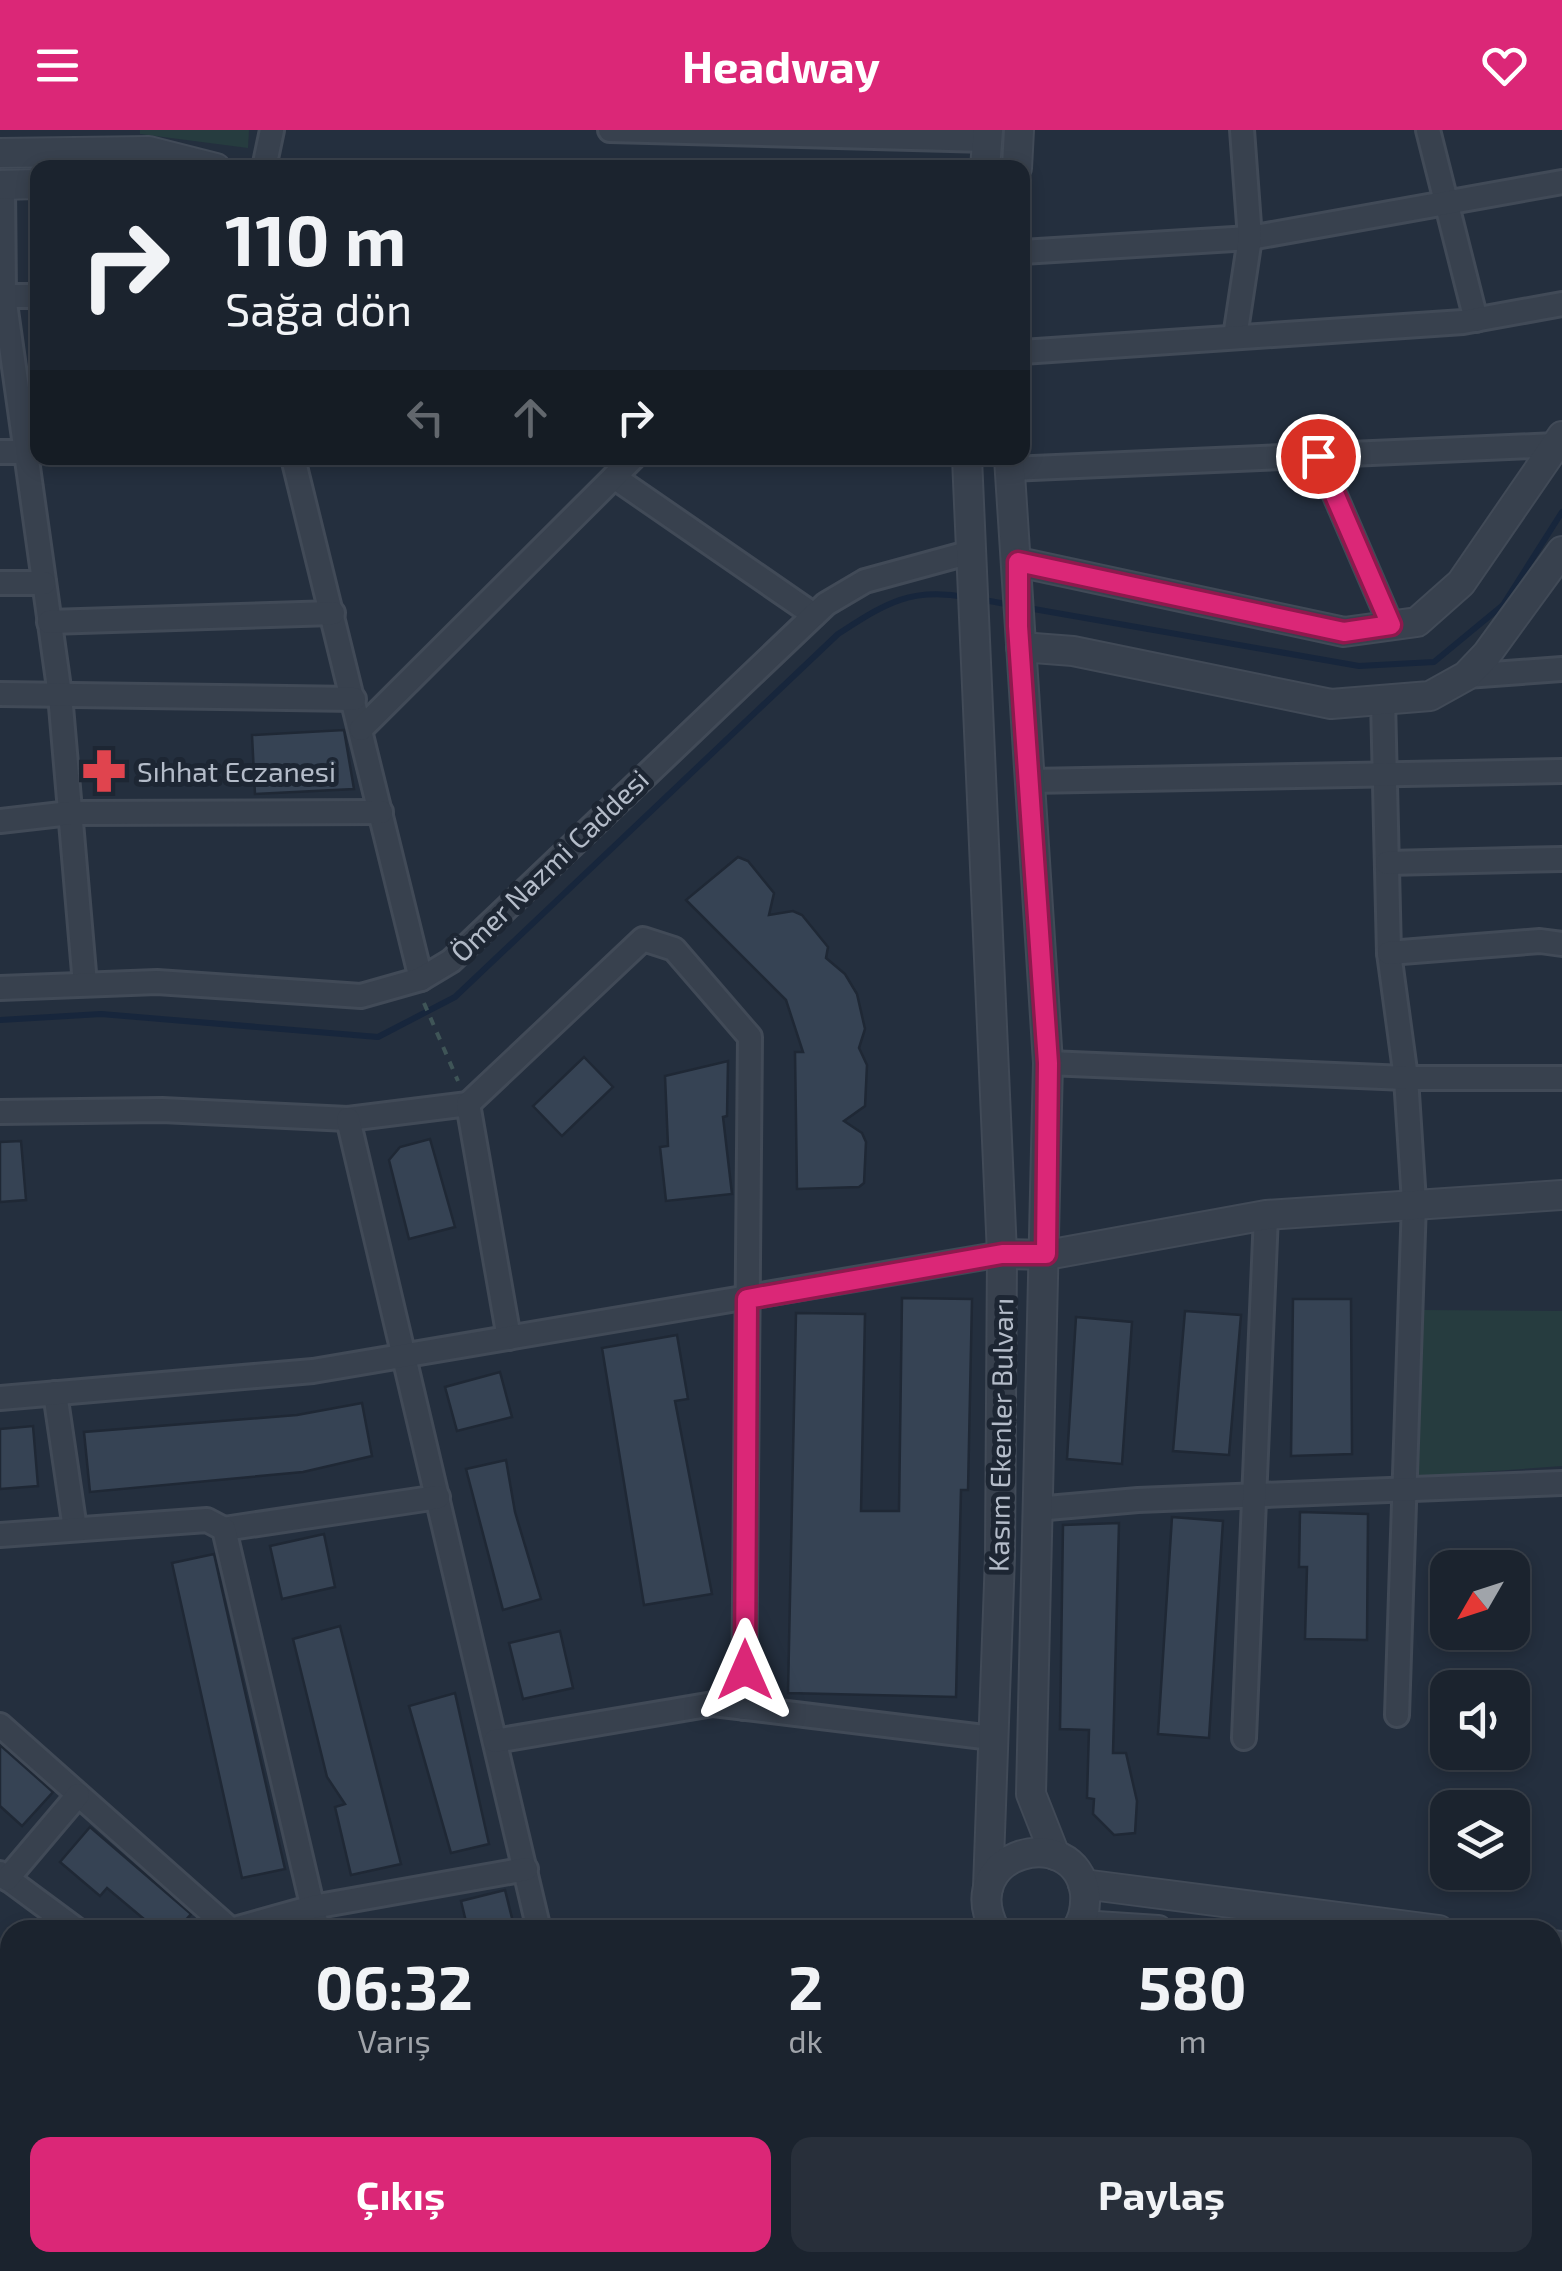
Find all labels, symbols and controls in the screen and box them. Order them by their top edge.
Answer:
icon: menu [30,38,85,93]
text: Headway [682,38,880,92]
icon: heart [1477,38,1532,93]
text: 110 m [225,196,406,280]
icon: right [60,200,190,330]
text: Sağa dön [225,281,412,335]
icon: left [398,390,453,445]
icon: ahead [503,390,558,445]
icon: right [608,390,663,445]
pin [1276,414,1361,499]
icon: arrive [1291,429,1346,484]
pharmacy icon: Sıhhat Eczanesi [80,747,128,795]
place label: Sıhhat Eczanesi [137,754,336,788]
street label: Ömer Nazmi Caddesi [443,762,655,968]
street label: Kasım Ekenler Bulvarı [981,1298,1019,1572]
north arrow [1430,1550,1530,1650]
map controls [1430,1550,1530,1890]
position arrow [693,1618,797,1722]
button: sound [1430,1670,1530,1770]
button: layers [1430,1790,1530,1890]
text: 06:32 [315,1950,473,2022]
text: 2 [788,1950,823,2022]
text: 580 [1138,1950,1247,2022]
text: Varış [357,2021,431,2059]
text: dk [788,2021,823,2059]
text: m [1178,2021,1207,2059]
button: Çıkış [30,2137,771,2252]
button: Paylaş [791,2137,1532,2252]

